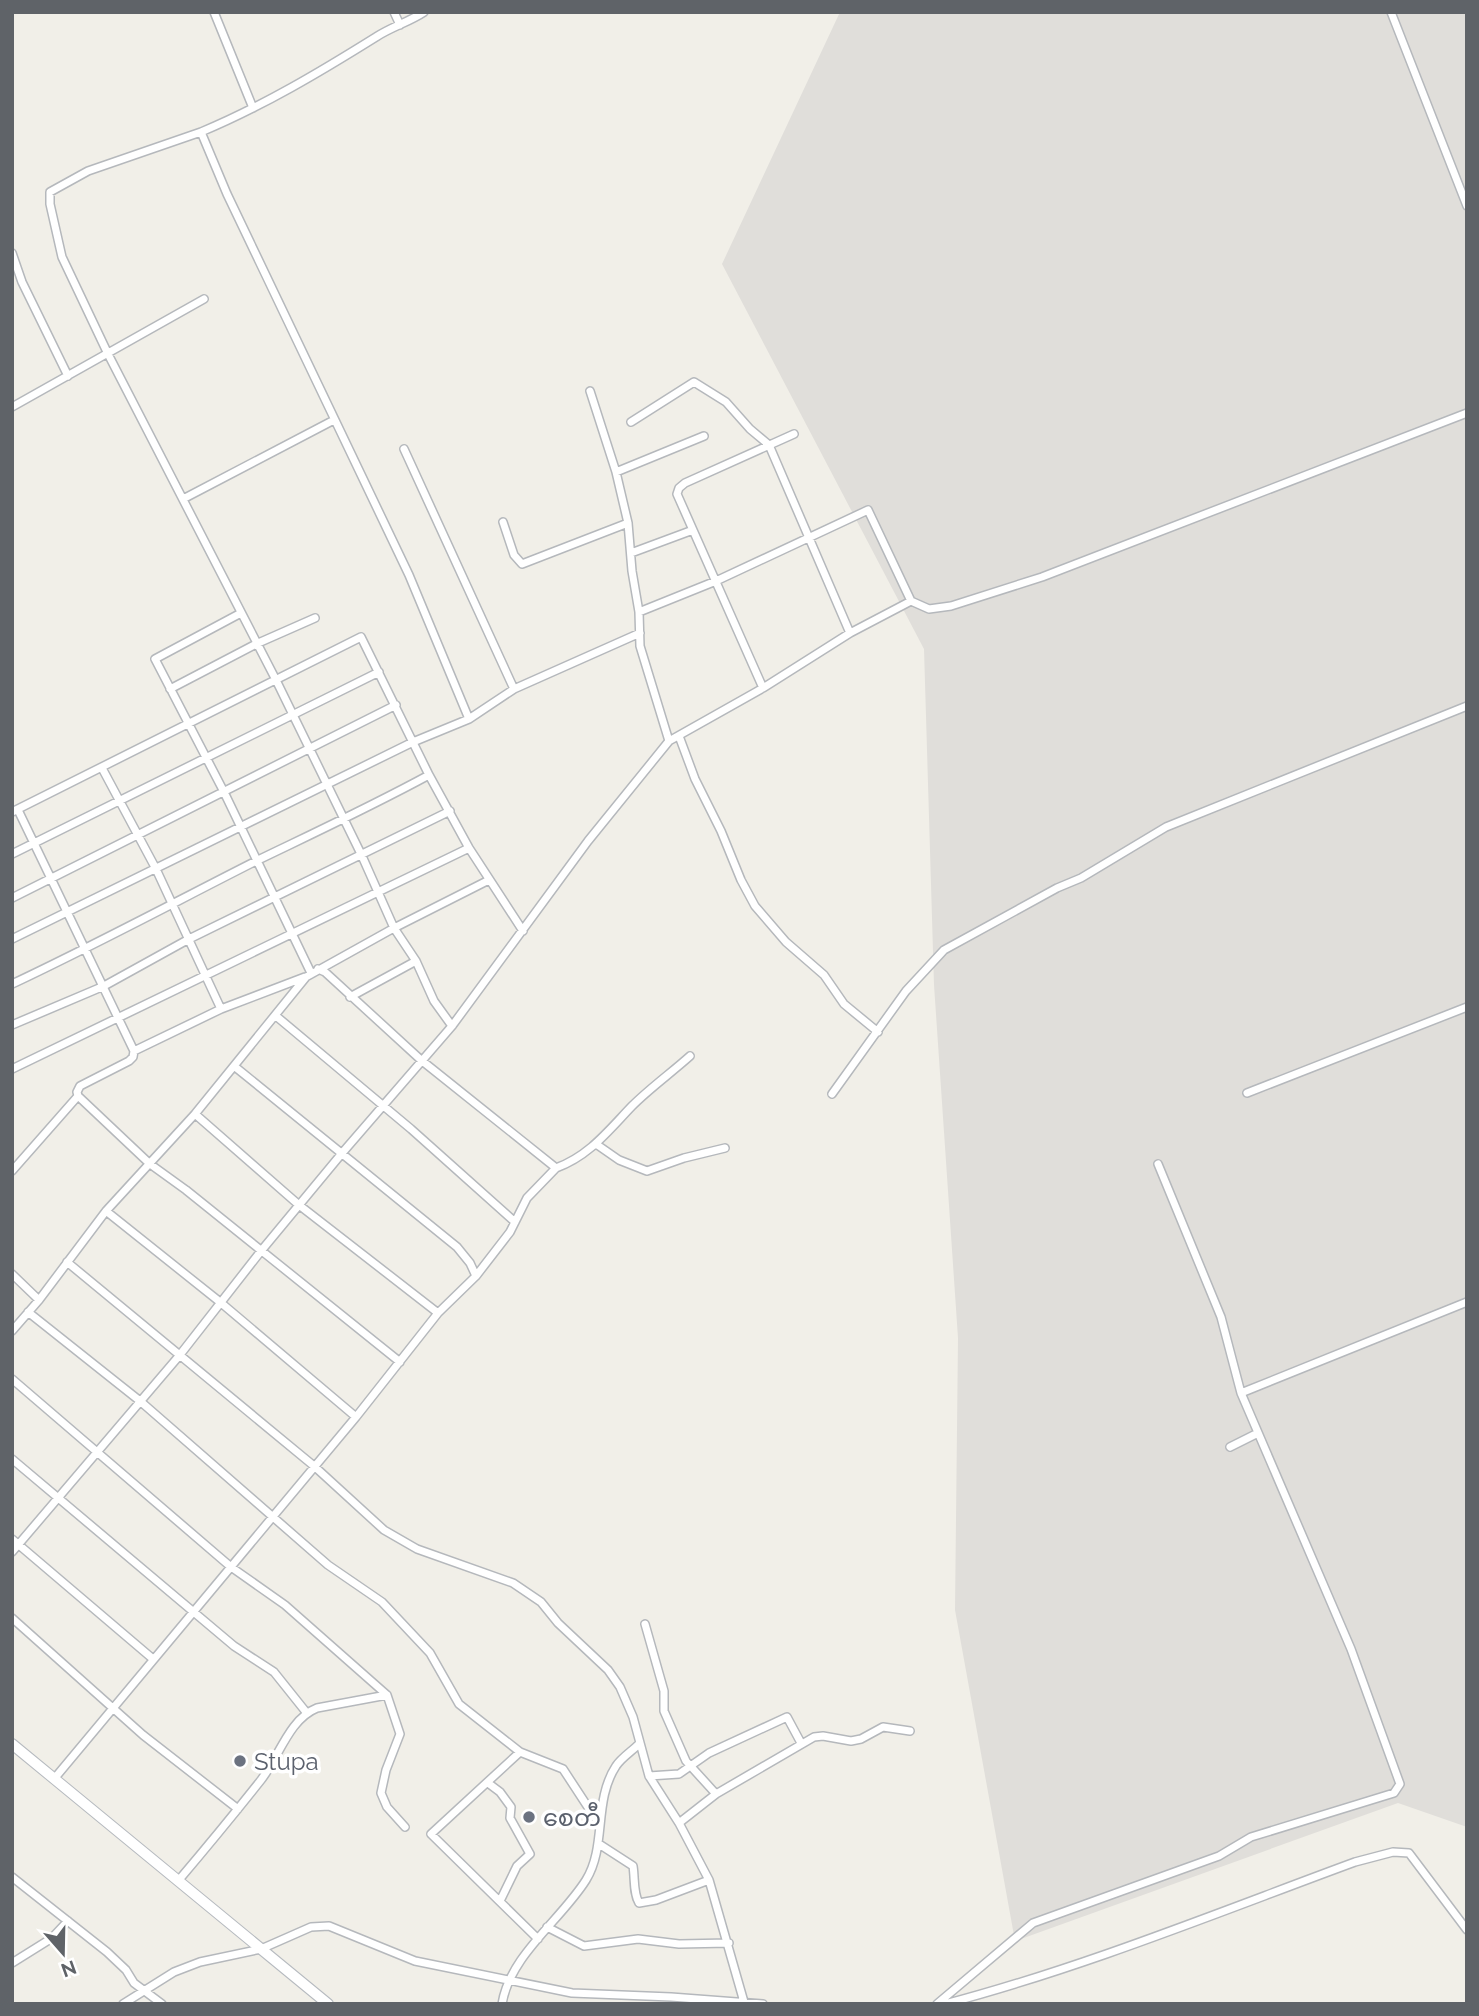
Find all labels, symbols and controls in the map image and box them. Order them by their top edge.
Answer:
place label: Stupa [254,1747,319,1776]
marker: Stupa [232,1753,248,1769]
place label: စေတီ [543,1802,601,1832]
marker: စေတီ [521,1809,537,1825]
north arrow [28,1918,98,1988]
text: N [58,1956,79,1982]

